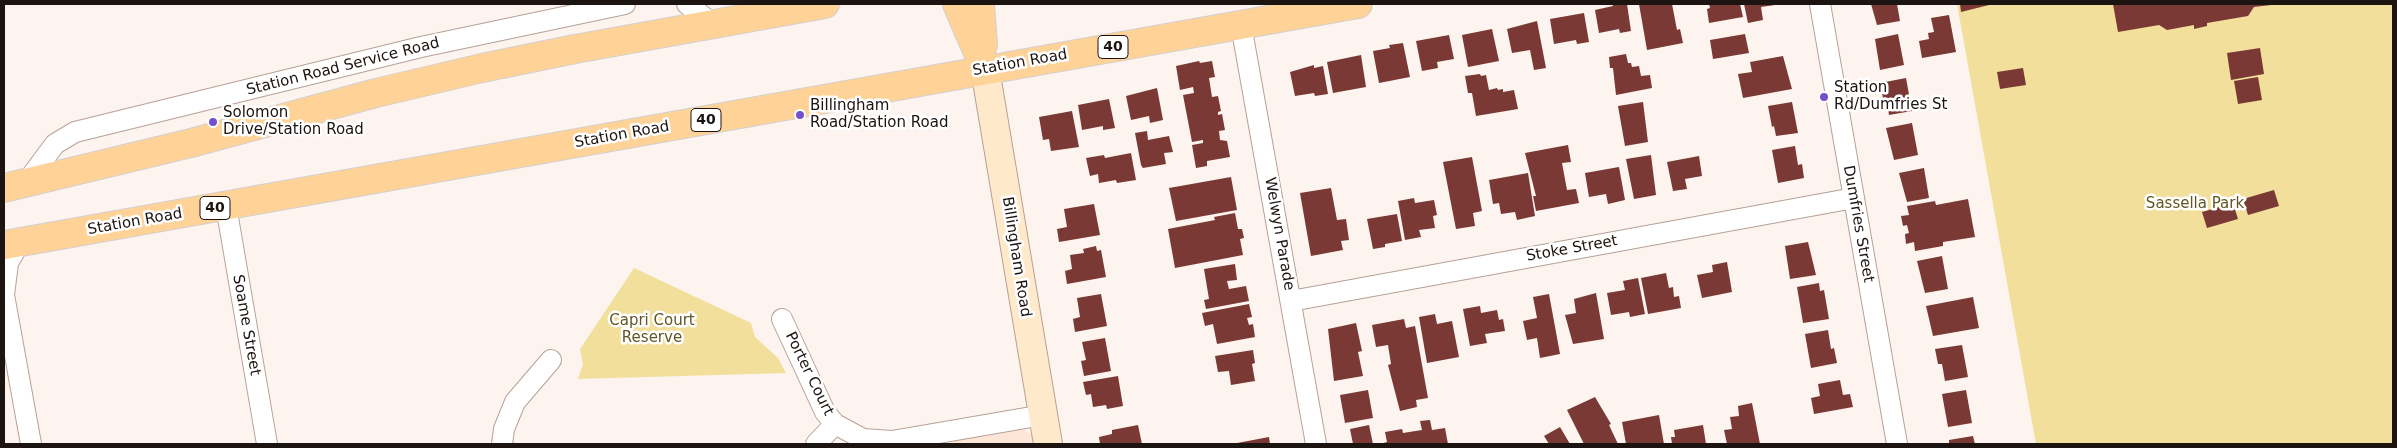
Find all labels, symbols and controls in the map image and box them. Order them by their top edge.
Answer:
street label: Station Road Service Road [245,34,441,100]
road number: 40 [1098,36,1128,58]
street label: Station Road [971,46,1069,80]
place label: Station Rd/Dumfries St [1834,79,1947,114]
marker: Station Rd/Dumfries St [1818,91,1830,103]
place label: Billingham Road/Station Road [810,97,948,132]
place label: Solomon Drive/Station Road [223,104,364,139]
road number: 40 [691,108,721,132]
marker: Billingham Road/Station Road [794,109,806,121]
marker: Solomon Drive/Station Road [207,116,219,128]
street label: Station Road [573,118,671,152]
street label: Dumfries Street [1839,164,1877,284]
street label: Welwyn Parade [1260,176,1298,292]
street label: Billingham Road [998,195,1034,319]
park label: Sassella Park [2146,195,2244,213]
road number: 40 [200,197,230,220]
street label: Station Road [86,205,184,239]
street label: Stoke Street [1525,232,1619,266]
street label: Soame Street [228,273,264,377]
park label: Capri Court Reserve [609,312,695,347]
street label: Porter Court [781,329,837,419]

